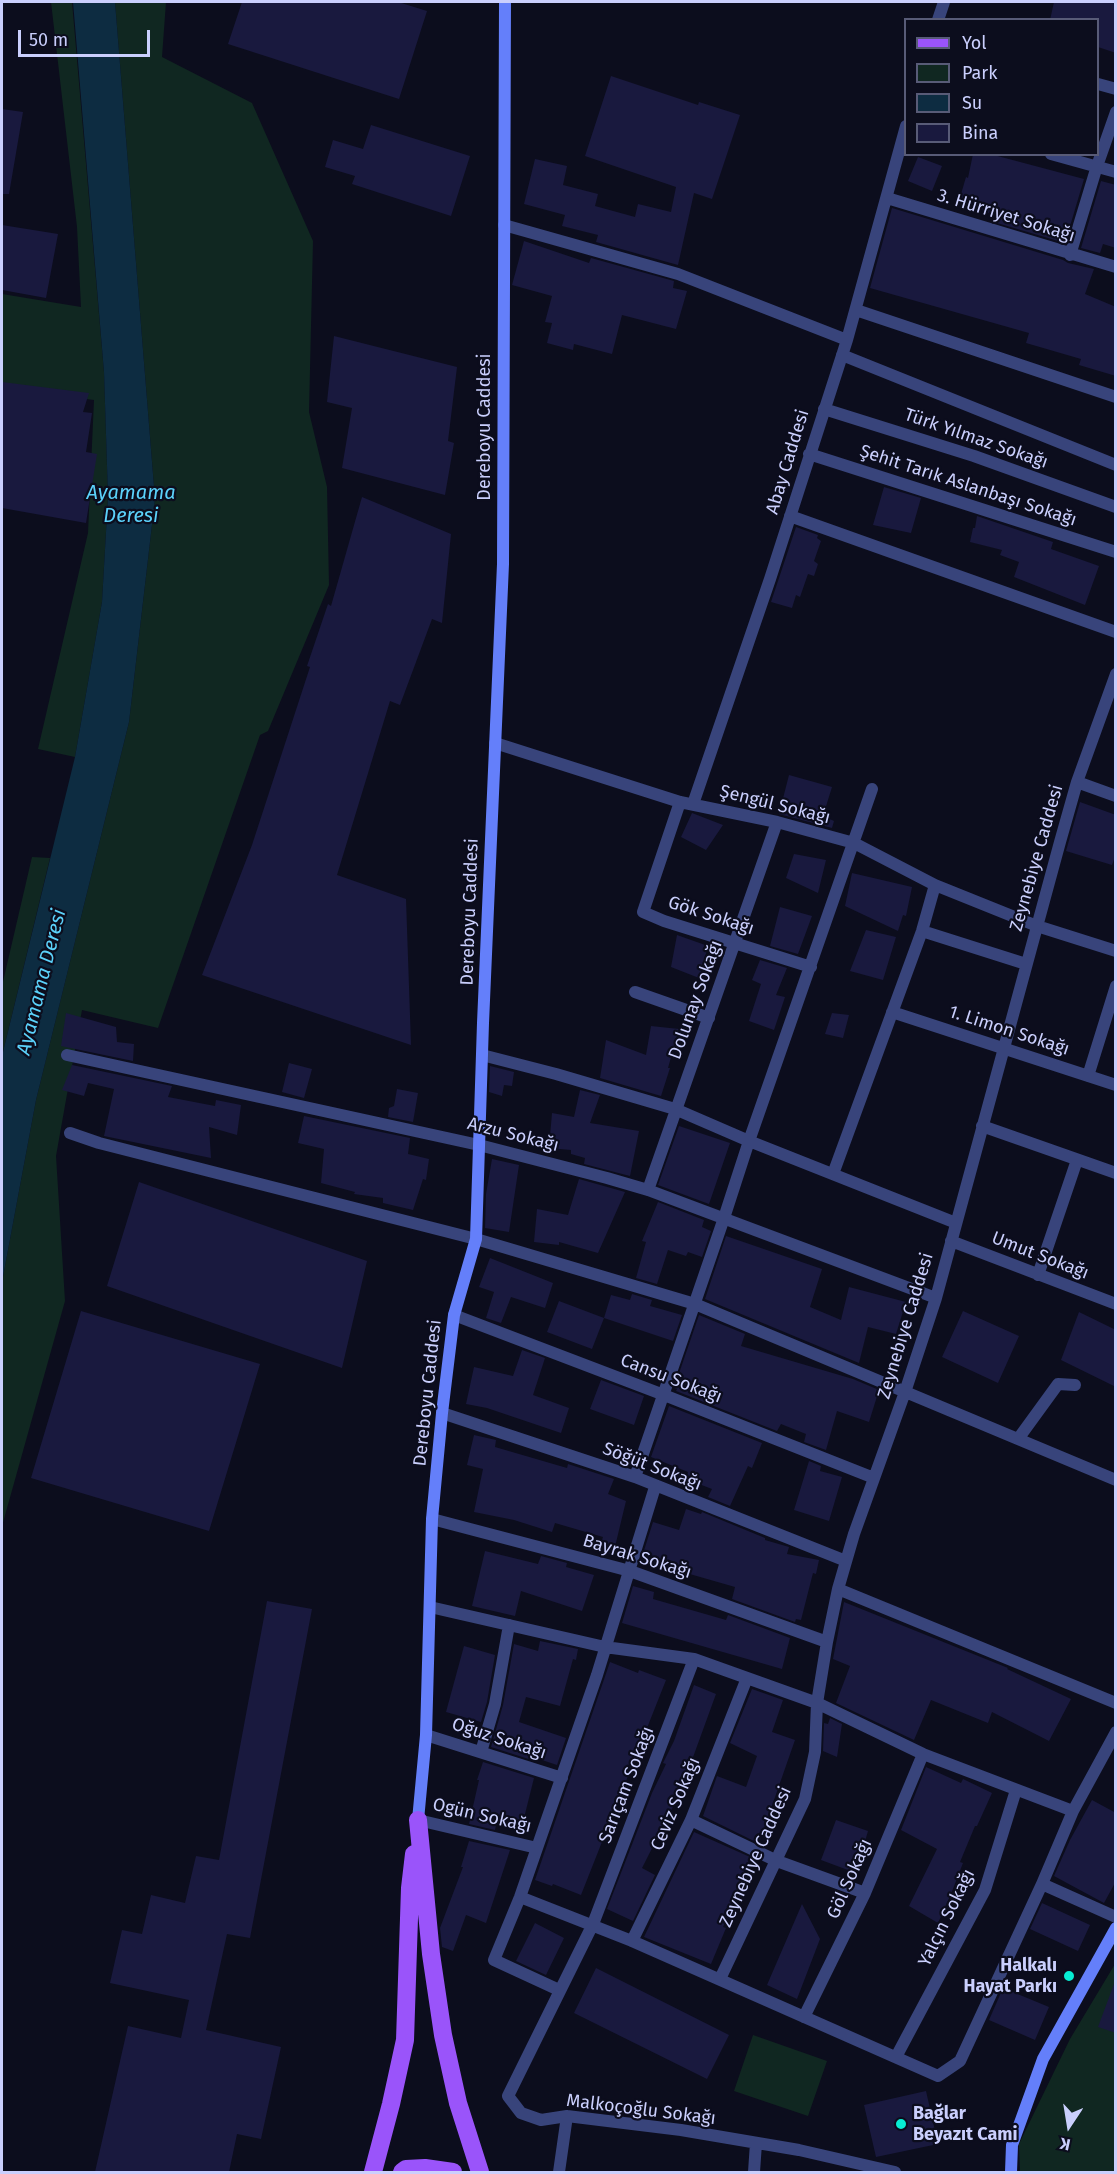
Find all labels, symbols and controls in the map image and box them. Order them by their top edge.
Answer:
scale bar [21,18,153,56]
legend [904,18,1099,156]
text: 50 m [29,29,68,51]
text: Yol [962,32,987,54]
text: Park [962,62,997,84]
text: Su [962,92,982,114]
text: Bina [962,122,998,144]
street label: 3. Hürriyet Sokağı [934,185,1078,247]
street label: Dereboyu Caddesi [474,353,496,501]
street label: Türk Yılmaz Sokağı [901,404,1051,474]
street label: Abay Caddesi [762,407,814,517]
street label: Şehit Tarık Aslanbaşı Sokağı [857,441,1079,531]
water label: Ayamama Deresi [86,481,176,528]
street label: Şengül Sokağı [717,781,833,829]
street label: Zeynebiye Caddesi [1006,782,1068,934]
street label: Dereboyu Caddesi [457,838,483,986]
street label: Gök Sokağı [665,892,757,940]
water label: Ayamama Deresi [12,907,72,1057]
street label: Dolunay Sokağı [664,938,728,1062]
street label: 1. Limon Sokağı [946,1001,1072,1061]
street label: Arzu Sokağı [465,1113,561,1157]
street label: Umut Sokağı [988,1228,1092,1284]
street label: Zeynebiye Caddesi [874,1250,938,1402]
street label: Dereboyu Caddesi [410,1319,446,1467]
street label: Cansu Sokağı [617,1350,725,1408]
street label: Söğüt Sokağı [599,1438,705,1496]
street label: Bayrak Sokağı [580,1530,694,1584]
street label: Oğuz Sokağı [449,1714,549,1764]
street label: Sarıçam Sokağı [595,1724,659,1846]
street label: Ceviz Sokağı [647,1754,705,1854]
street label: Zeynebiye Caddesi [715,1783,797,1931]
street label: Ogün Sokağı [430,1794,534,1838]
street label: Göl Sokağı [823,1836,877,1922]
street label: Yalçın Sokağı [914,1866,980,1970]
place label: Halkalı Hayat Parkı [963,1955,1057,1998]
marker: Halkalı Hayat Parkı [1062,1969,1076,1983]
street label: Malkoçoğlu Sokağı [565,2090,717,2130]
north arrow [1039,2096,1099,2156]
place label: Bağlar Beyazıt Cami [913,2103,1018,2146]
marker: Bağlar Beyazıt Cami [894,2117,908,2131]
text: K [1058,2134,1072,2154]

